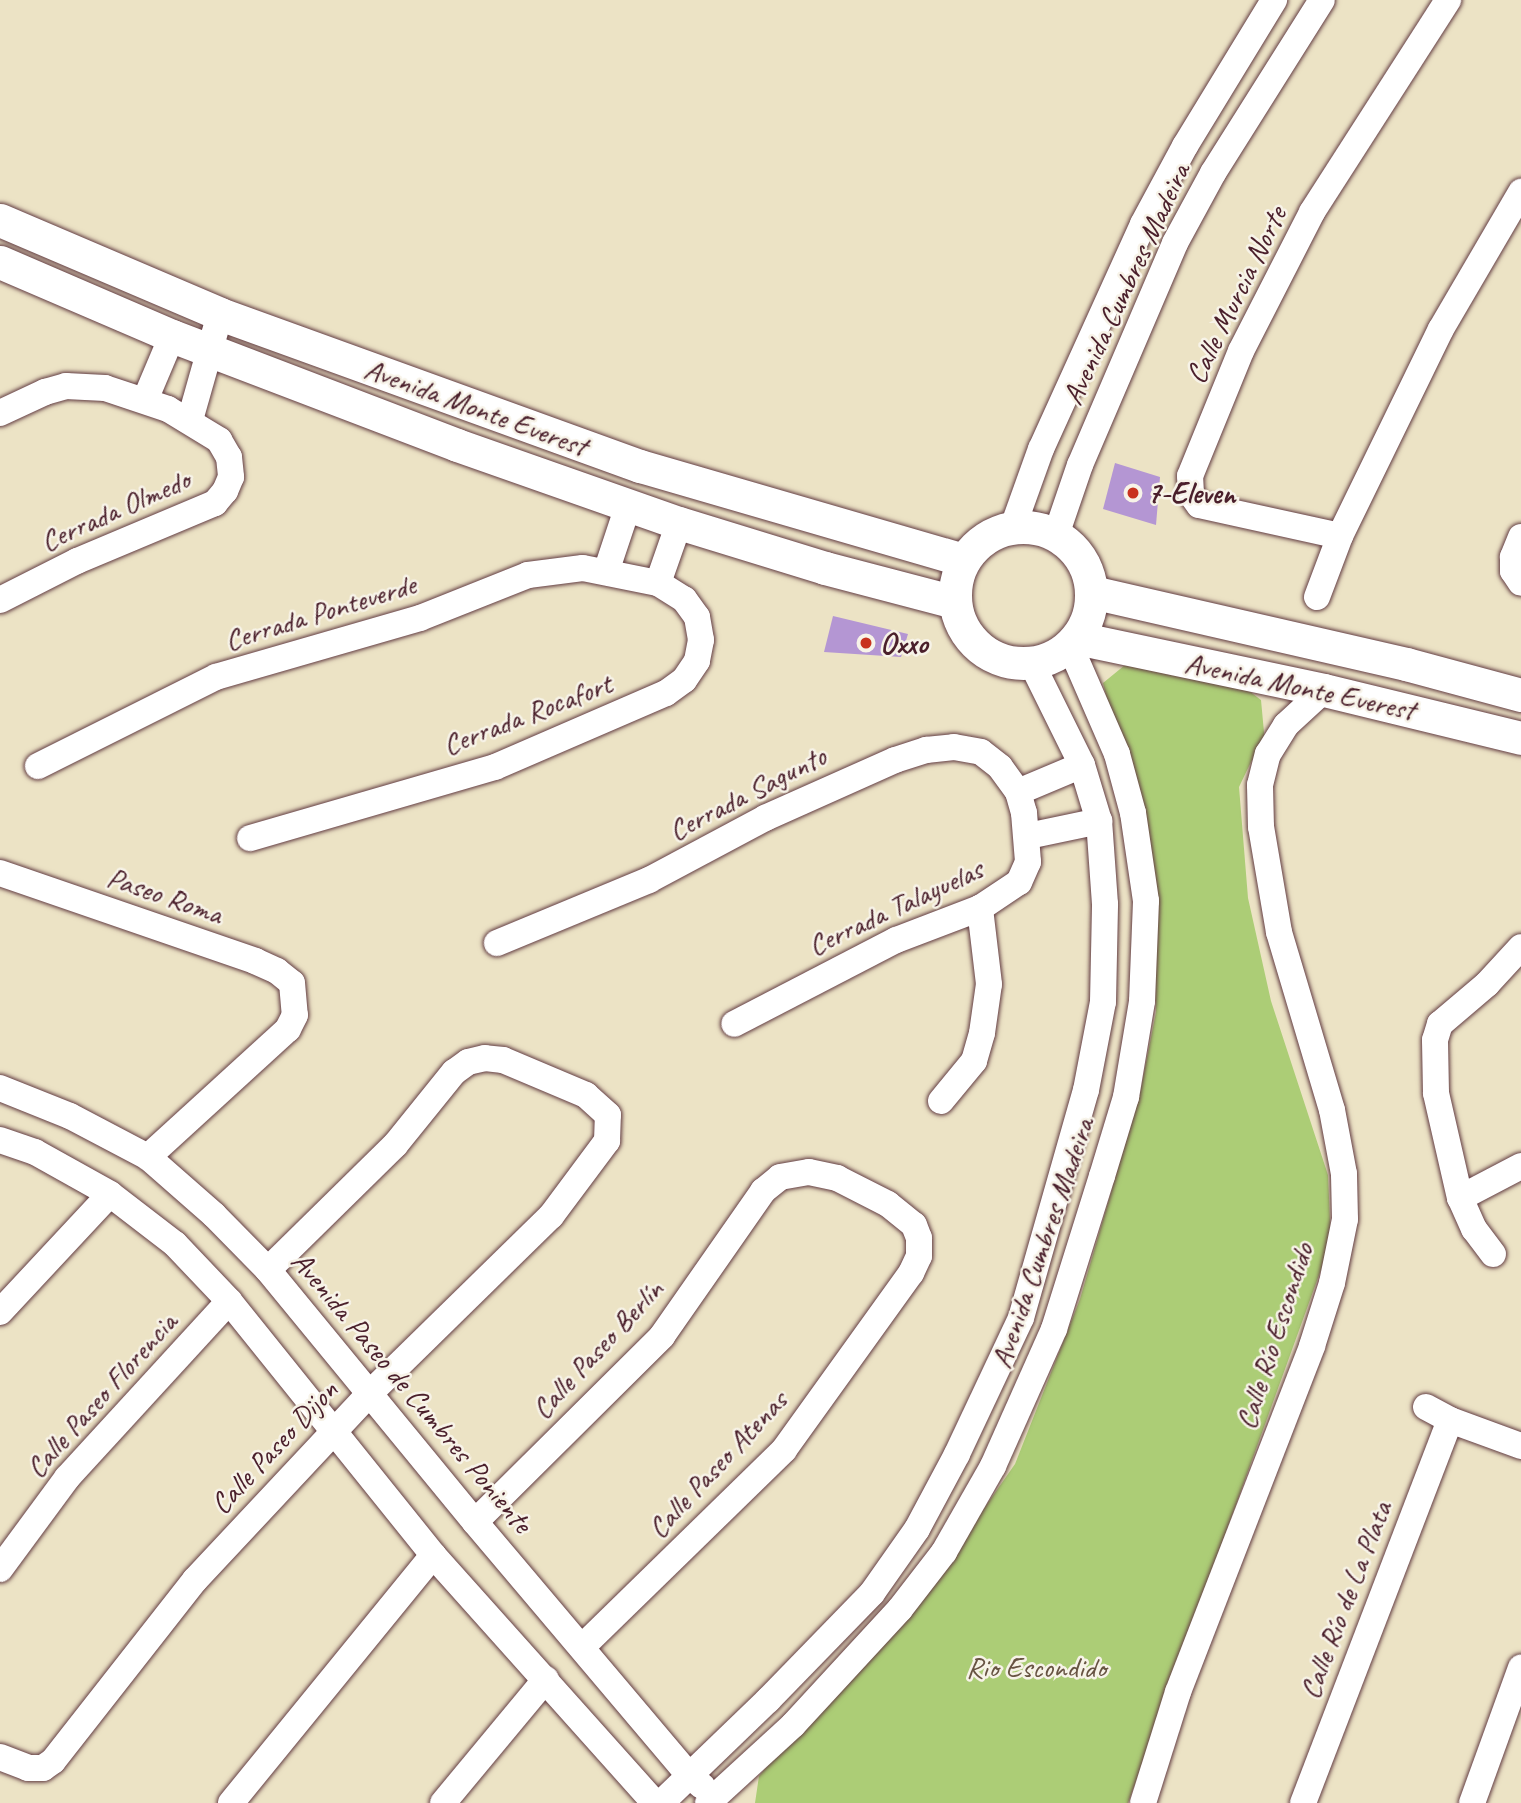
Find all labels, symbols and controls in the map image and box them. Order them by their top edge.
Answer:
street label: Avenida Cumbres Madeira [1054,157,1198,411]
street label: Calle Murcia Norte [1178,201,1294,389]
street label: Avenida Monte Everest [360,350,592,464]
street label: Cerrada Olmedo [35,461,195,559]
place label: 7-Eleven [1147,475,1235,511]
marker: 7-Eleven [1125,485,1141,501]
street label: Cerrada Ponteverde [220,566,420,658]
place label: Oxxo [880,625,927,661]
marker: Oxxo [858,635,874,651]
street label: Avenida Monte Everest [1182,644,1418,728]
street label: Cerrada Rocafort [437,665,617,763]
street label: Cerrada Sagunto [662,738,832,848]
street label: Cerrada Talayuelas [802,851,988,963]
street label: Paseo Roma [103,859,227,931]
street label: Avenida Cumbres Madeira [982,1112,1102,1374]
street label: Calle Río Escondido [1227,1238,1321,1434]
street label: Avenida Paseo de Cumbres Poniente [284,1244,540,1540]
street label: Calle Paseo Berlín [523,1271,671,1427]
street label: Calle Paseo Florencia [17,1304,185,1486]
street label: Calle Paseo Dijon [202,1372,346,1522]
street label: Calle Paseo Atenas [640,1383,794,1545]
street label: Calle Río de La Plata [1291,1495,1399,1705]
park label: Rio Escondido [966,1649,1106,1685]

